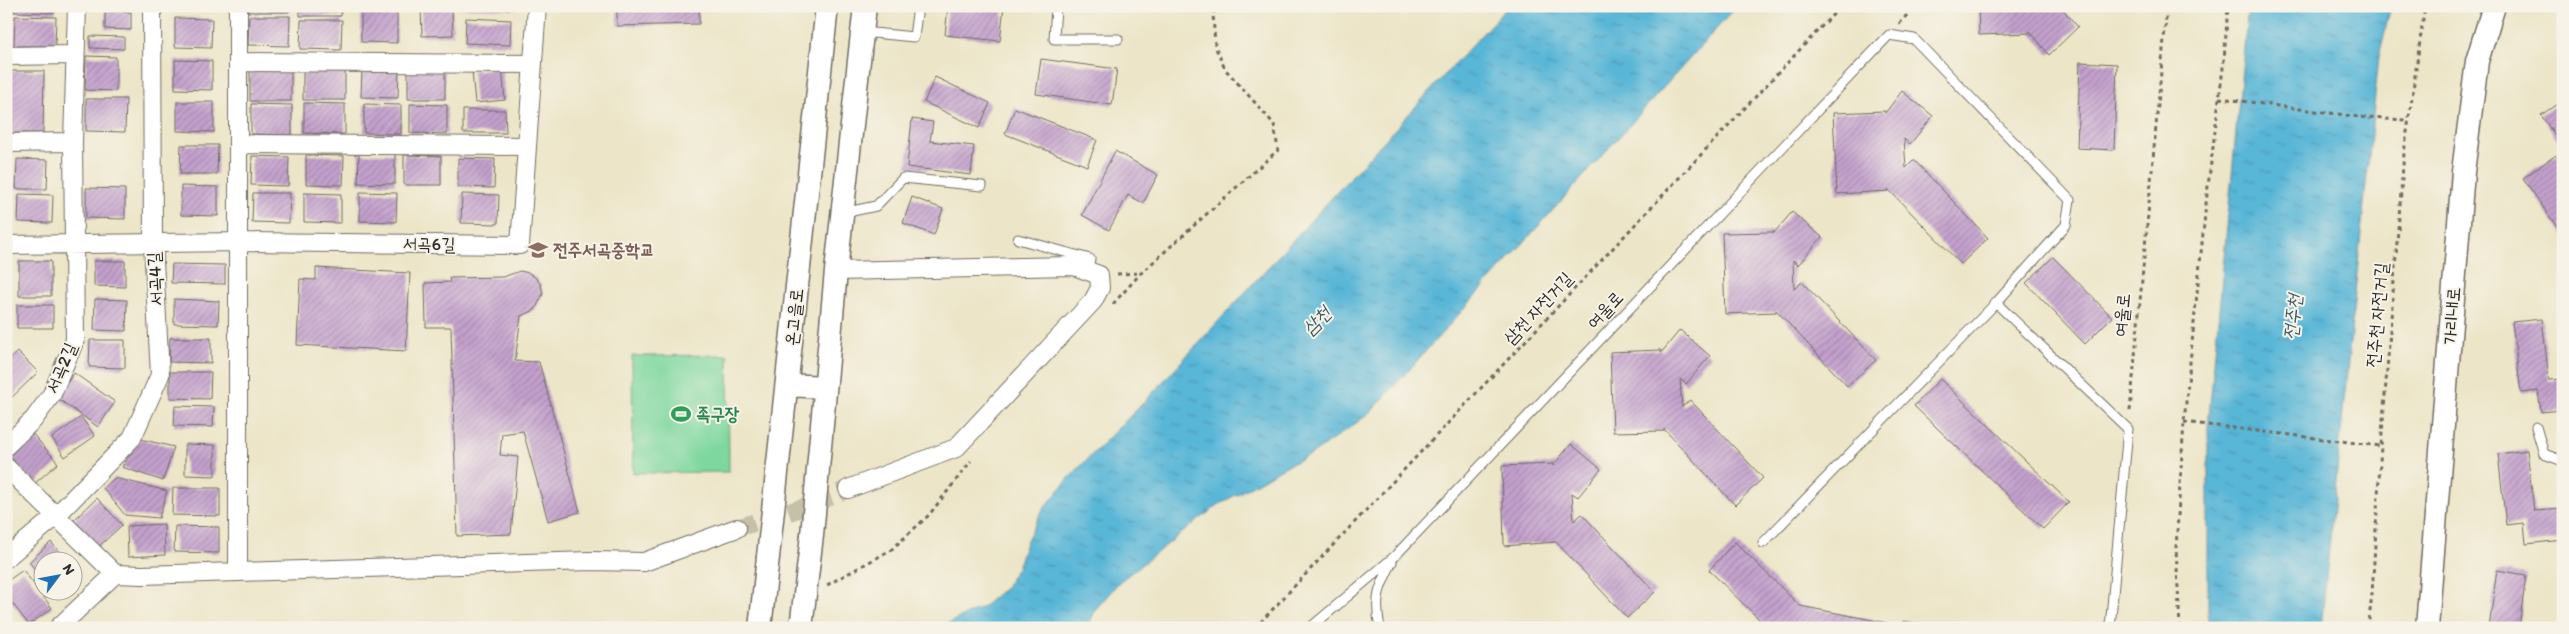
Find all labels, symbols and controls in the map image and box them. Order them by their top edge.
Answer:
street label: 서곡6길 [402,233,456,255]
school or university icon: 전주서곡중학교 [527,239,549,261]
place label: 전주서곡중학교 [553,239,654,261]
street label: 서곡4길 [143,251,167,307]
street label: 전주천 자전거길 [2361,261,2393,368]
street label: 삼천 자전거길 [1499,267,1577,349]
street label: 가리내로 [2439,286,2465,346]
street label: 온고을로 [780,287,808,347]
street label: 여울로 [1582,287,1628,333]
water label: 전주천 [2279,291,2307,341]
street label: 여울로 [2109,292,2135,338]
water label: 삼천 [1297,300,1337,339]
street label: 서곡2길 [41,339,82,397]
sports icon: 족구장 [670,403,692,425]
place label: 족구장 [696,403,740,425]
north arrow [32,552,82,602]
text: N [59,561,78,578]

